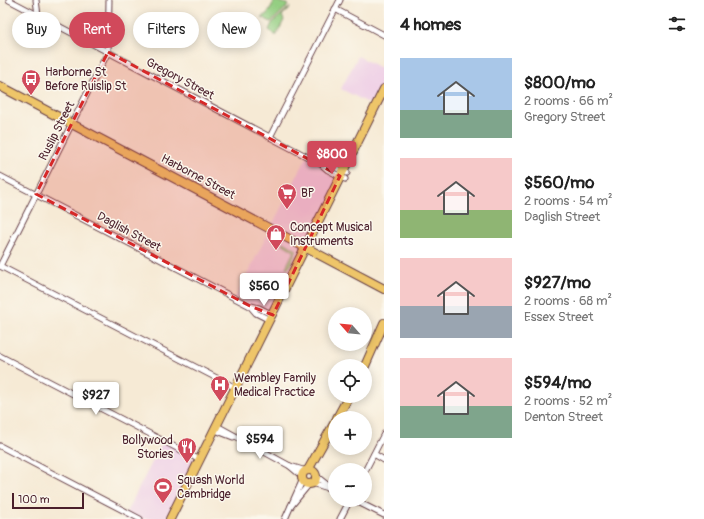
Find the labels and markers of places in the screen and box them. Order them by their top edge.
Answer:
place label: Harborne St Before Ruislip St [45,65,127,94]
bus stop icon: Harborne St Before Ruislip St [20,68,42,96]
pin: $800 [308,141,356,175]
supermarket icon: BP [276,182,298,210]
place label: BP [301,186,315,201]
place label: Concept Musical Instruments [290,220,372,249]
shop icon: Concept Musical Instruments [265,223,287,251]
pin: $560 [240,273,288,307]
place label: Wembley Family Medical Practice [234,371,316,400]
hospital icon: Wembley Family Medical Practice [209,374,231,402]
pin: $927 [72,382,120,416]
pin: $594 [236,426,284,460]
place label: Bollywood Stories [122,433,174,462]
restaurant icon: Bollywood Stories [176,436,198,464]
place label: Squash World Cambridge [177,473,245,502]
sports icon: Squash World Cambridge [152,476,174,504]

